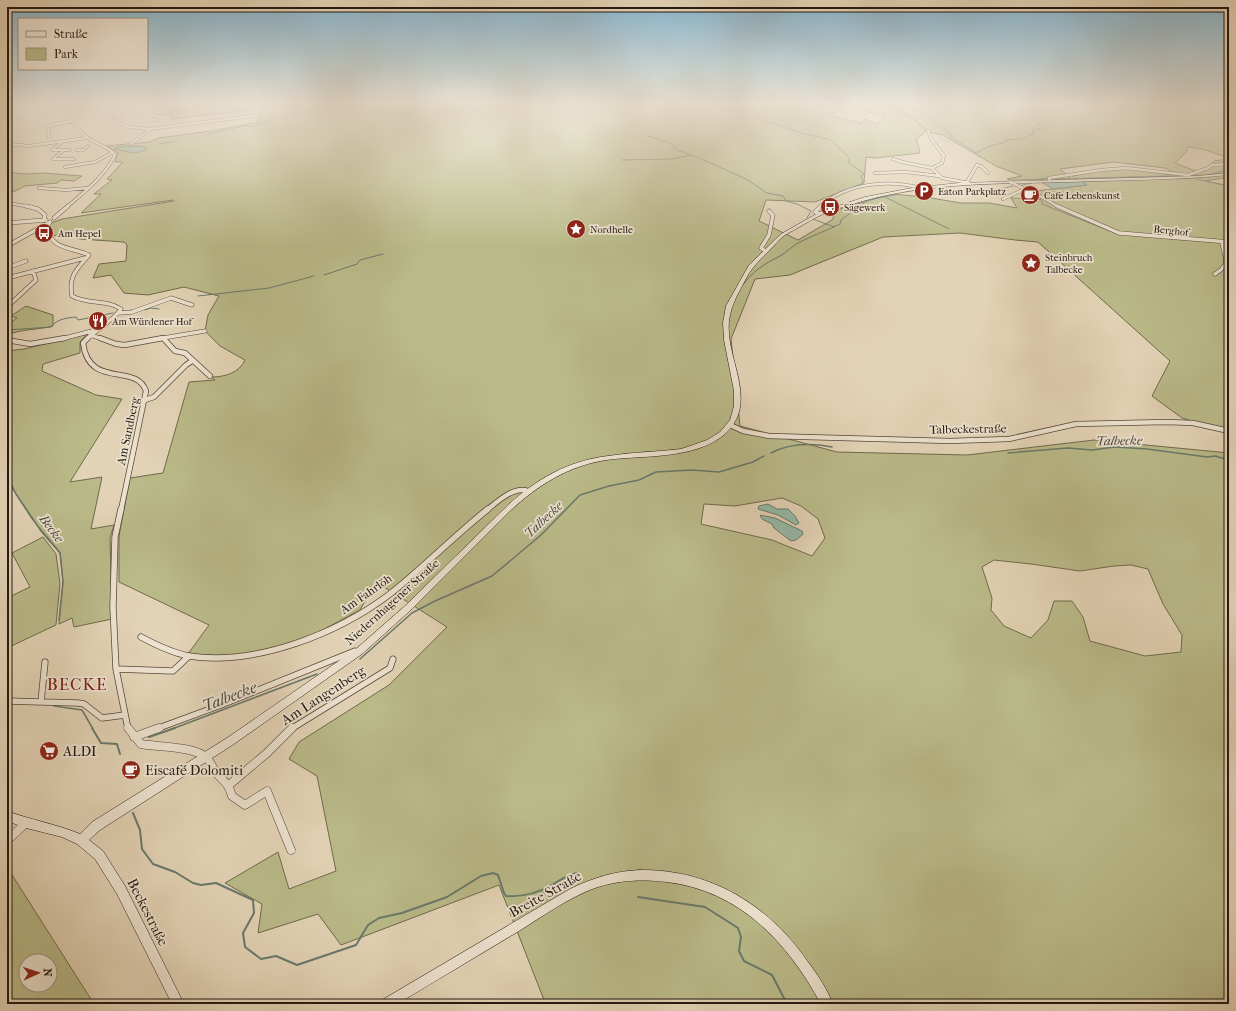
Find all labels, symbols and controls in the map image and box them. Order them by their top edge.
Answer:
legend [18,18,148,70]
text: Straße [54,27,88,41]
text: Park [54,47,79,61]
parking icon: Eaton Parkplatz [913,180,935,202]
cafe icon: Cafe Lebenskunst [1019,184,1041,206]
place label: Eaton Parkplatz [938,186,1006,198]
place label: Cafe Lebenskunst [1044,190,1121,202]
bus stop icon: Sägewerk [819,196,841,218]
place label: Sägewerk [844,202,886,214]
place icon: Nordhelle [565,218,587,240]
bus stop icon: Am Hepel [33,222,55,244]
street label: Berghof [1153,223,1192,239]
place label: Nordhelle [590,224,633,236]
place label: Am Hepel [57,228,101,240]
place icon: Steinbruch Talbecke [1020,252,1042,274]
place label: Steinbruch Talbecke [1045,252,1093,276]
restaurant icon: Am Würdener Hof [87,310,109,332]
place label: Am Würdener Hof [111,316,195,328]
street label: Am Sandberg [114,395,142,467]
street label: Talbeckestraße [929,421,1007,437]
water label: Talbecke [1096,433,1143,448]
water label: Talbecke [521,498,566,541]
water label: Becke [36,511,67,546]
street label: Niedernhagener Straße [342,556,442,648]
street label: Am Fahrlöh [337,571,395,618]
street label: Am Langenberg [277,662,369,729]
district label: BECKE [47,674,107,694]
water label: Talbecke [199,677,260,716]
supermarket icon: ALDI [38,740,60,762]
place label: ALDI [62,743,97,760]
cafe icon: Eiscafé Dolomiti [120,759,142,781]
place label: Eiscafé Dolomiti [145,762,243,779]
street label: Breite Straße [506,868,584,921]
street label: Beckestraße [123,876,172,949]
north arrow [18,953,58,993]
text: N [41,968,54,978]

